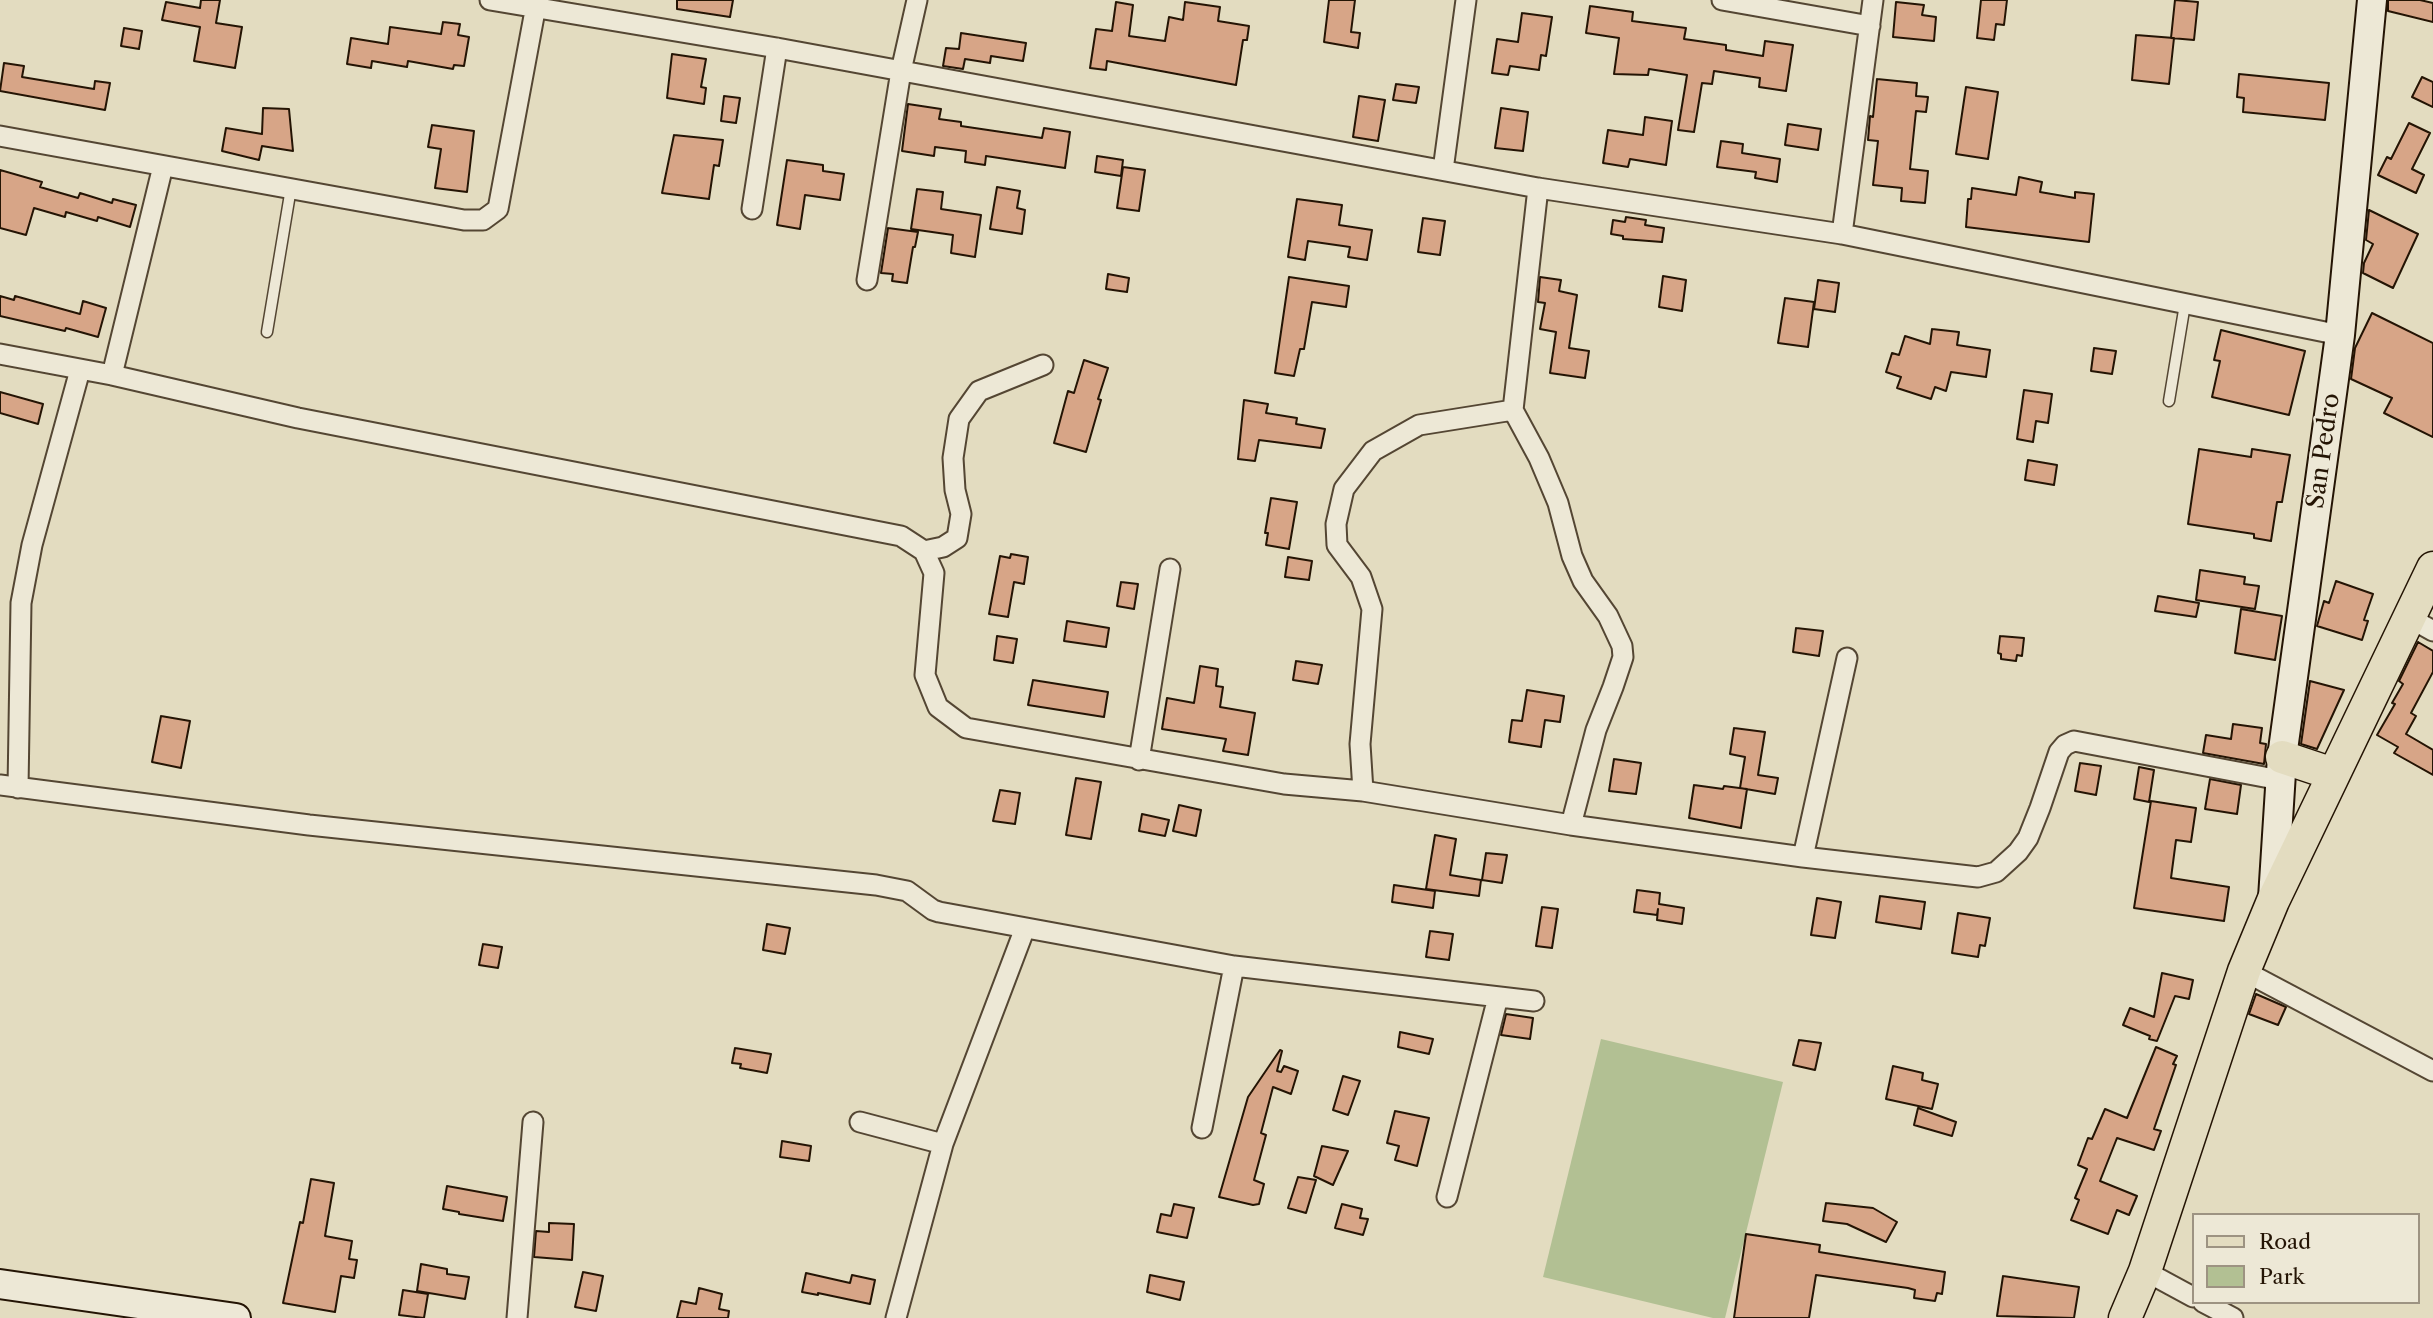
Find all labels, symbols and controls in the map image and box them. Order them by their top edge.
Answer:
street label: San Pedro [2302,391,2346,511]
legend [2192,1213,2419,1304]
text: Road [2259,1229,2311,1254]
text: Park [2259,1264,2305,1289]

